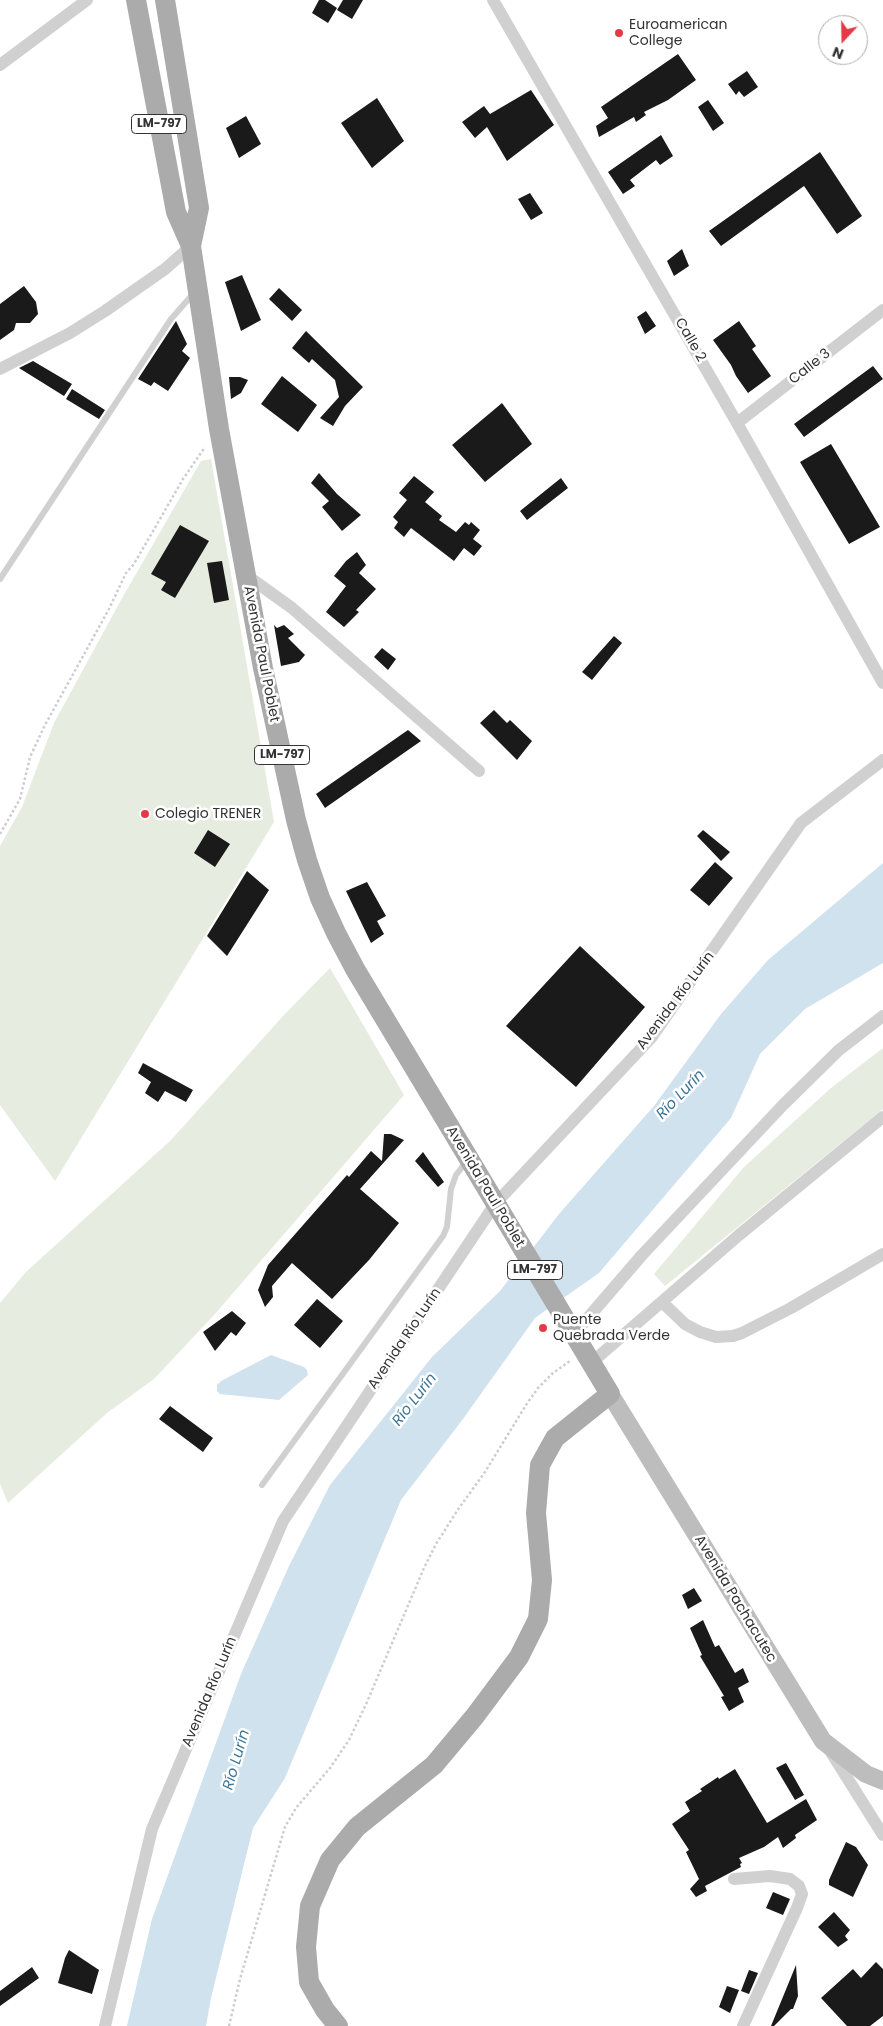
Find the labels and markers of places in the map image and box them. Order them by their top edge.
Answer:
place label: Euroamerican College [629,17,727,49]
marker: Euroamerican College [613,27,625,39]
place label: Colegio TRENER [155,806,261,822]
marker: Colegio TRENER [139,808,151,820]
place label: Puente Quebrada Verde [553,1312,670,1344]
marker: Puente Quebrada Verde [537,1322,549,1334]

